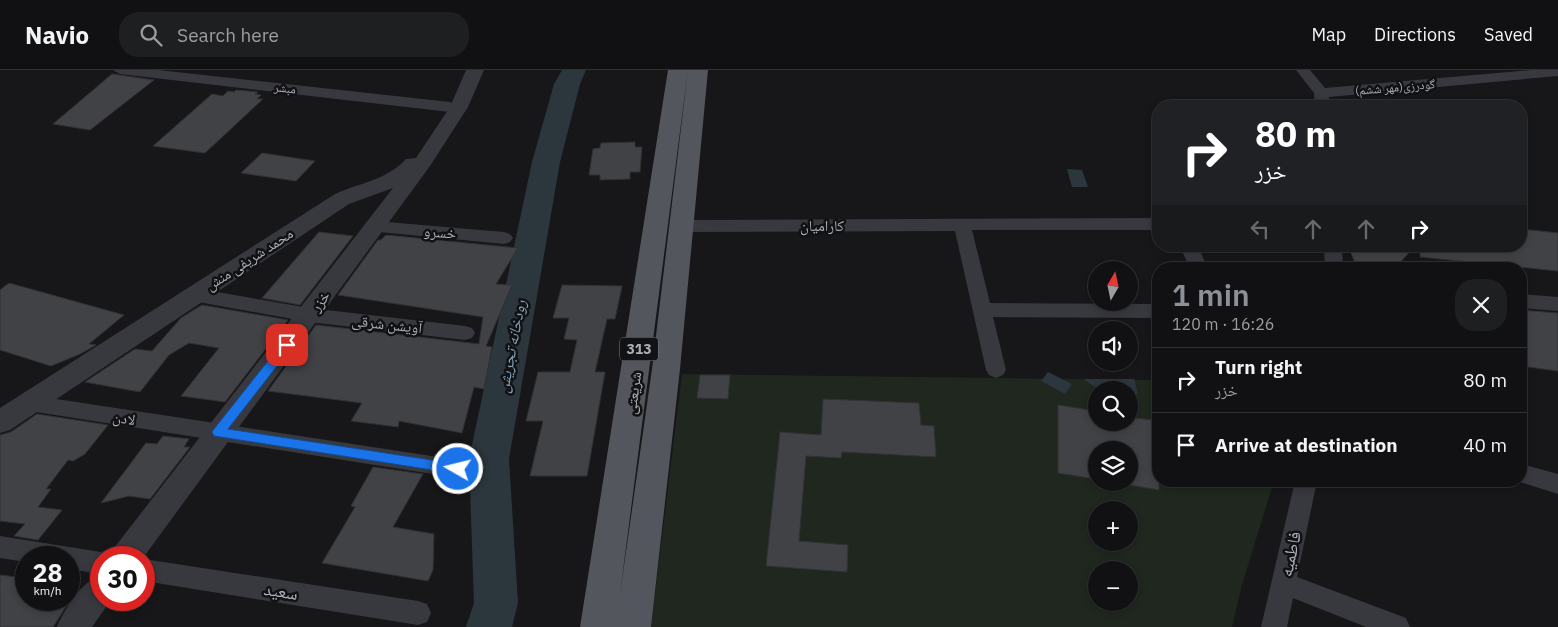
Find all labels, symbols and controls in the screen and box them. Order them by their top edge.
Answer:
search box [119,12,469,57]
text: Navio [25,19,89,51]
icon: search [137,21,165,49]
text: Search here [177,23,279,47]
text: Map [1311,23,1346,46]
text: Directions [1374,23,1456,46]
text: Saved [1484,23,1533,46]
street label: گودرزی(مهر ششم) [1354,76,1436,99]
street label: مبشر [272,79,297,97]
text: 80 m [1255,111,1337,157]
icon: right [1172,120,1237,185]
text: خزر [1255,156,1286,185]
icon: left [1246,215,1274,243]
icon: ahead [1299,215,1327,243]
icon: ahead [1352,215,1380,243]
icon: right [1405,215,1433,243]
street label: کارامیان [800,216,844,236]
street label: خسرو [423,221,458,243]
street label: محمد شریفی منش [202,223,297,295]
north arrow [1088,261,1138,311]
map controls [1088,261,1138,611]
text: 1 min [1172,275,1250,314]
button: close [1455,279,1507,331]
street label: خزر [305,286,334,316]
water label: رودخانه تجریش [492,298,531,394]
street label: آویشن شرقی [351,311,424,338]
text: 120 m · 16:26 [1172,314,1274,334]
button: sound [1088,321,1138,371]
pin [266,324,308,366]
icon: arrive [273,331,301,359]
road number: 313 [620,338,658,360]
text: Turn right [1215,355,1302,379]
icon: right [1172,366,1200,394]
text: 80 m [1463,368,1507,392]
street label: شریعتی [621,370,646,416]
text: خزر [1215,380,1238,400]
button: search [1088,381,1138,431]
street label: لادن [111,407,137,430]
icon: arrive [1172,431,1200,459]
text: Arrive at destination [1215,433,1398,457]
text: 40 m [1463,433,1507,457]
button: layers [1088,441,1138,491]
position arrow [431,442,483,494]
button: + [1088,501,1138,551]
street label: فاطمیه [1274,529,1306,579]
speed limit sign: 30 [90,546,155,611]
text: 28 [32,556,63,589]
button: − [1088,561,1138,611]
street label: سعید [262,577,300,605]
text: km/h [33,583,62,598]

